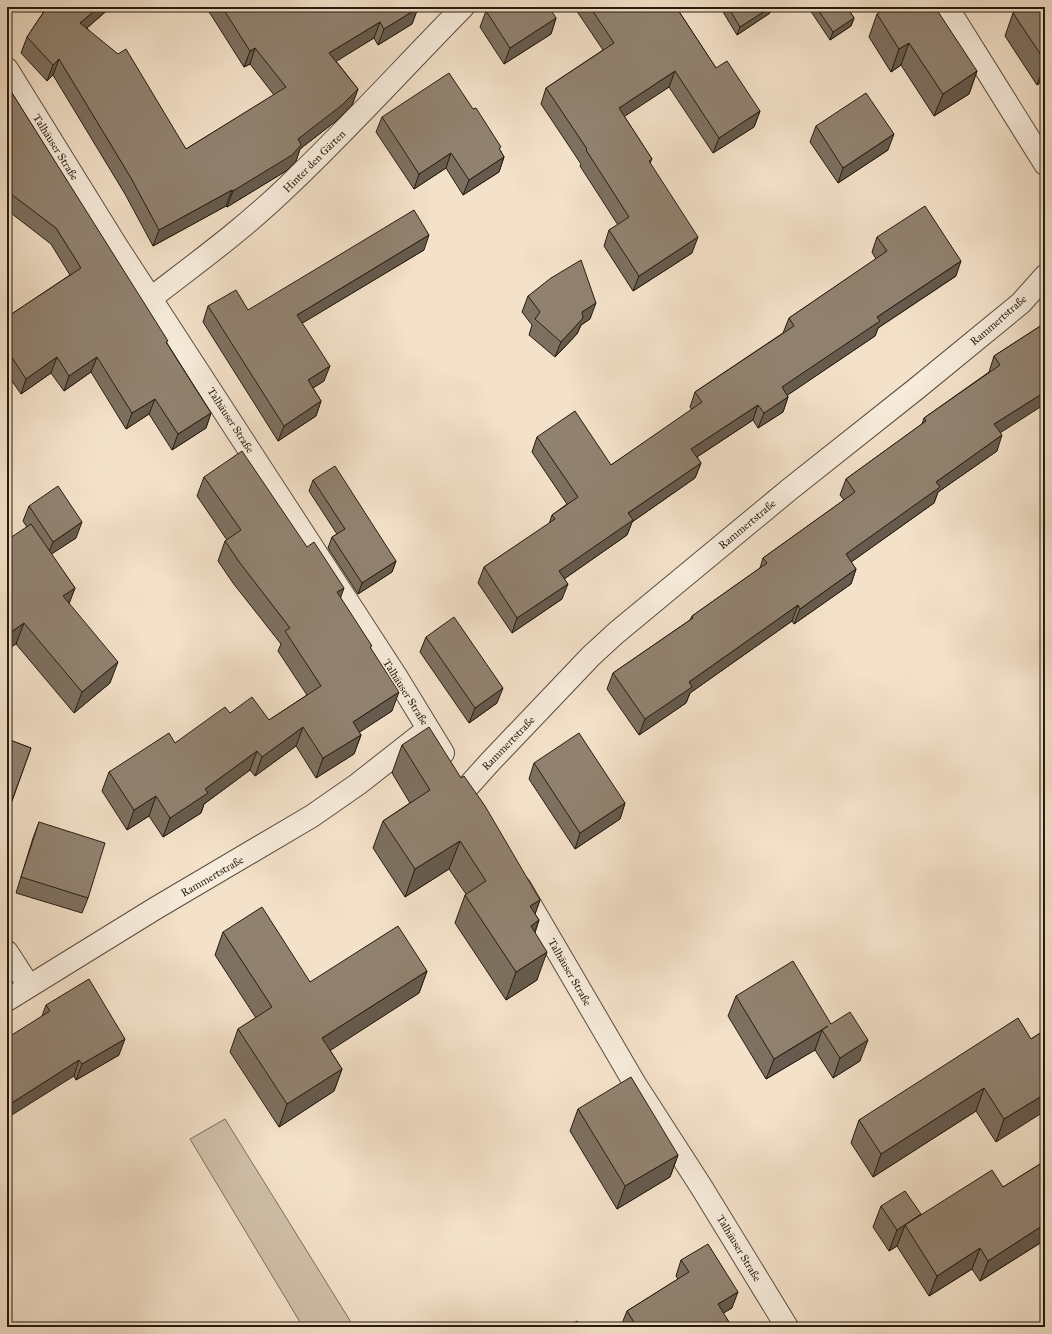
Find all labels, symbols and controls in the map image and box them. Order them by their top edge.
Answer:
street label: Talhäuser Straße [30,112,81,183]
street label: Hinter den Gärten [280,127,348,195]
street label: Rammertstraße [967,292,1029,348]
street label: Talhäuser Straße [205,385,257,456]
street label: Rammertstraße [716,497,779,552]
street label: Talhäuser Straße [380,657,431,728]
street label: Rammertstraße [479,713,538,773]
street label: Rammertstraße [179,853,246,900]
street label: Talhäuser Straße [545,936,594,1009]
street label: Talhäuser Straße [714,1213,764,1284]

